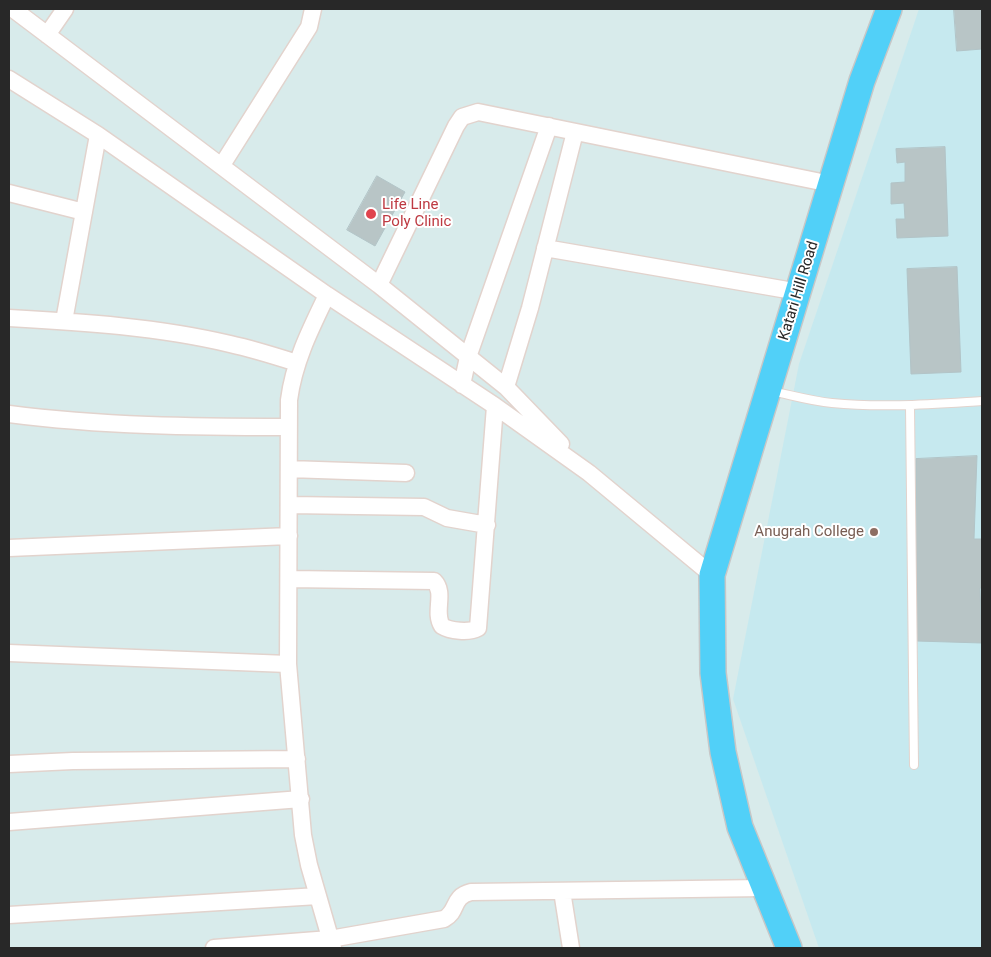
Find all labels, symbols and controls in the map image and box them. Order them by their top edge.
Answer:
place label: Life Line Poly Clinic [382,196,451,231]
marker: Life Line Poly Clinic [364,207,378,221]
street label: Katari Hill Road [775,239,823,343]
place label: Anugrah College [754,523,864,541]
marker: Anugrah College [868,526,880,538]

